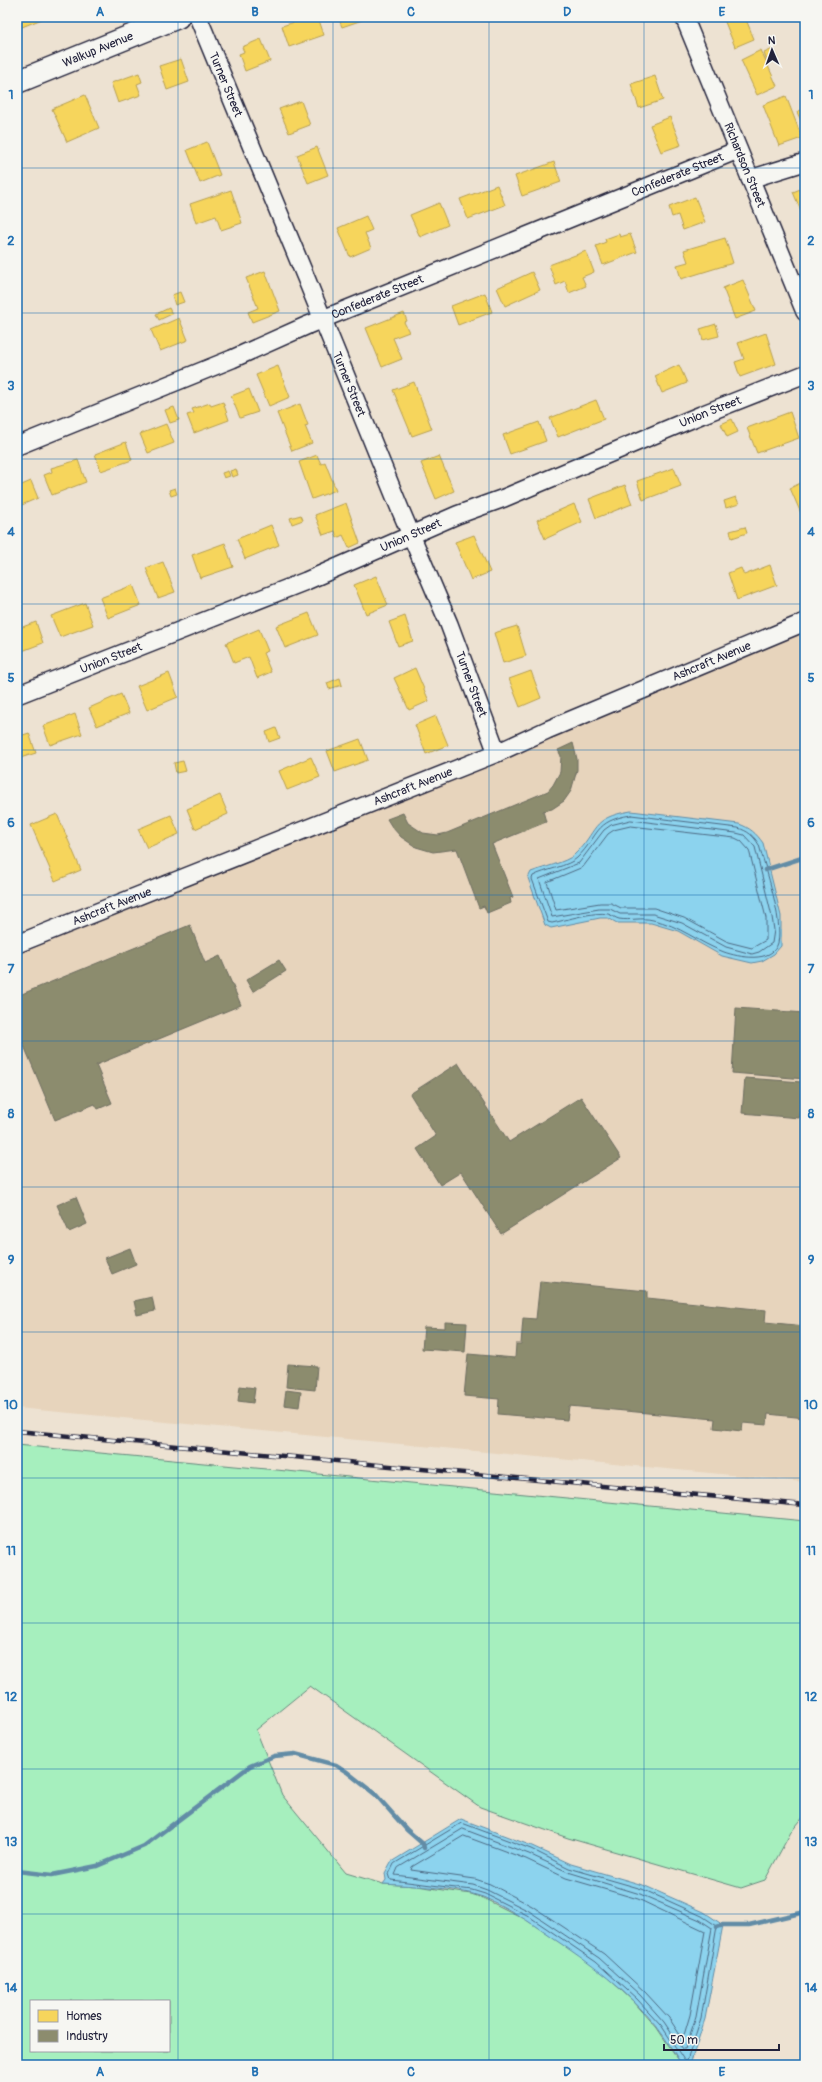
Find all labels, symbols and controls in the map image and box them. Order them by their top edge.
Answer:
text: A [96,4,105,20]
text: B [251,4,259,20]
text: C [407,4,415,20]
text: D [563,4,571,20]
text: E [719,4,726,20]
street label: Walkup Avenue [60,29,136,71]
north arrow [752,30,792,70]
text: N [768,34,776,47]
street label: Turner Street [205,50,246,119]
text: 1 [8,87,14,103]
text: 1 [808,87,814,103]
street label: Richardson Street [720,121,768,210]
street label: Confederate Street [629,150,726,201]
text: 2 [7,233,15,249]
text: 2 [807,233,815,249]
street label: Confederate Street [329,272,426,323]
street label: Turner Street [329,350,369,419]
text: 3 [7,378,15,394]
text: 3 [807,378,815,394]
street label: Union Street [677,393,744,431]
street label: Union Street [378,516,444,556]
text: 4 [7,524,15,540]
text: 4 [807,524,815,540]
street label: Ashcraft Avenue [670,638,753,685]
street label: Union Street [78,639,144,677]
street label: Turner Street [452,649,490,719]
text: 5 [7,670,15,686]
text: 5 [807,670,815,686]
street label: Ashcraft Avenue [371,764,455,809]
text: 6 [7,815,15,831]
text: 6 [807,815,815,831]
street label: Ashcraft Avenue [70,884,154,929]
text: 7 [8,961,15,977]
text: 7 [808,961,815,977]
text: 8 [8,1106,15,1122]
text: 8 [808,1106,815,1122]
text: 9 [8,1252,15,1268]
text: 9 [808,1252,815,1268]
text: 10 [4,1397,18,1413]
text: 10 [804,1397,818,1413]
text: 11 [6,1543,16,1559]
text: 11 [806,1543,816,1559]
text: 12 [5,1689,17,1705]
text: 12 [805,1689,817,1705]
text: 13 [5,1834,17,1850]
text: 13 [805,1834,817,1850]
text: 14 [5,1980,18,1996]
text: 14 [805,1980,818,1996]
legend [30,2000,170,2052]
text: Homes [66,2009,102,2024]
scale bar [664,2026,779,2052]
text: Industry [66,2029,108,2044]
text: 50 m [670,2033,698,2048]
text: A [96,2064,105,2080]
text: B [251,2064,259,2080]
text: C [407,2064,415,2080]
text: D [563,2064,571,2080]
text: E [719,2064,726,2080]

